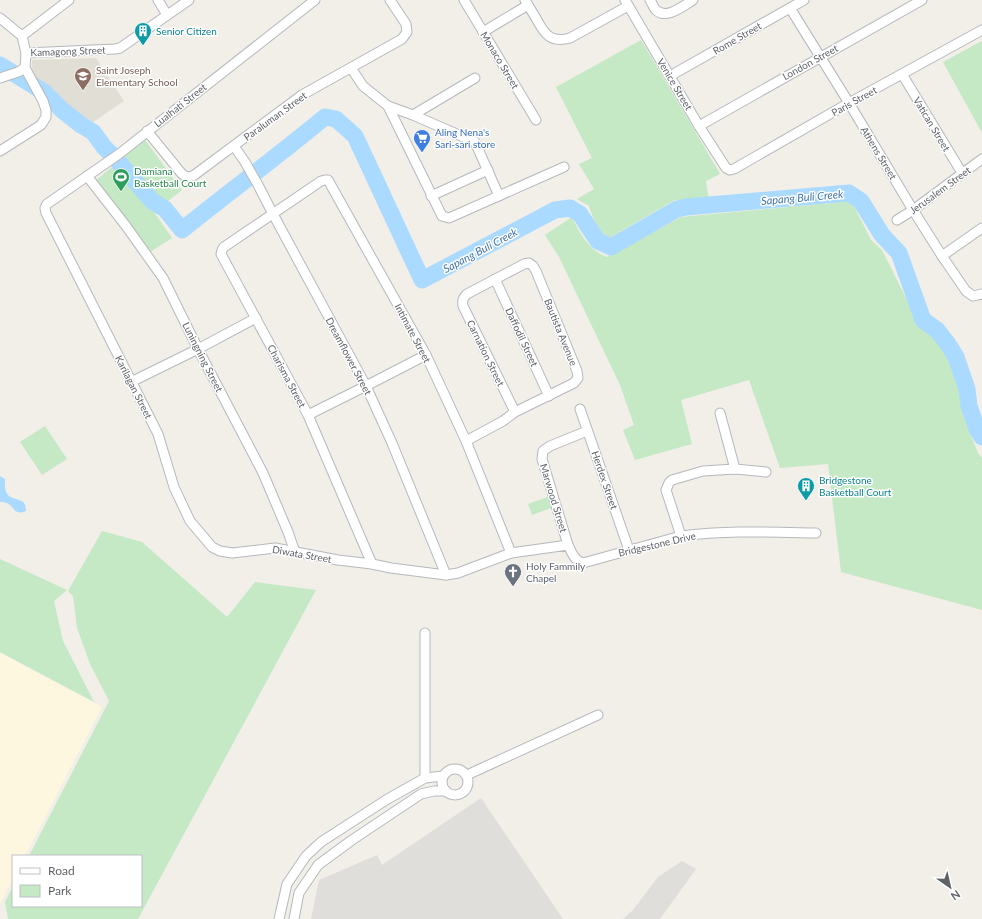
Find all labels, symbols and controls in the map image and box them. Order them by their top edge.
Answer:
street label: Rome Street [711,19,764,57]
building icon: Senior Citizen [133,21,153,46]
place label: Senior Citizen [156,25,217,37]
street label: Monaco Street [478,29,522,91]
street label: London Street [780,42,840,82]
street label: Kamagong Street [30,44,106,58]
street label: Venice Street [655,56,695,112]
place label: Saint Joseph Elementary School [96,64,178,88]
school or university icon: Saint Joseph Elementary School [73,66,93,91]
street label: Lualhati Street [151,81,209,129]
street label: Paris Street [829,83,879,118]
street label: Paraluman Street [241,89,309,143]
street label: Vatican Street [911,95,953,154]
street label: Athens Street [858,124,900,182]
place label: Aling Nena's Sari-sari store [435,126,495,150]
supermarket icon: Aling Nena's Sari-sari store [412,128,432,153]
street label: Jerusalem Street [907,164,973,216]
place label: Damiana Basketball Court [134,165,207,189]
sports icon: Damiana Basketball Court [111,167,131,192]
water label: Sapang Buli Creek [760,187,844,207]
water label: Sapang Buli Creek [441,225,520,275]
street label: Bautista Avenue [542,297,580,367]
street label: Intimate Street [392,301,434,365]
street label: Daffodil Street [503,306,541,369]
street label: Dreamflower Street [323,315,375,397]
street label: Carnation Street [465,318,507,388]
street label: Luningning Street [180,320,226,394]
street label: Charisma Street [265,342,309,410]
street label: Karilagan Street [113,353,155,421]
street label: Herdex Street [589,449,621,511]
street label: Marwood Street [538,462,570,534]
place label: Bridgestone Basketball Court [819,474,892,498]
building icon: Bridgestone Basketball Court [796,476,816,501]
street label: Bridgestone Drive [617,529,697,559]
street label: Diwata Street [271,543,333,565]
place label: Holy Fammily Chapel [526,560,586,584]
church icon: Holy Fammily Chapel [503,562,523,587]
legend [12,855,142,907]
text: Road [48,863,75,878]
north arrow [930,867,970,907]
text: Park [48,883,72,898]
text: N [949,888,963,903]

